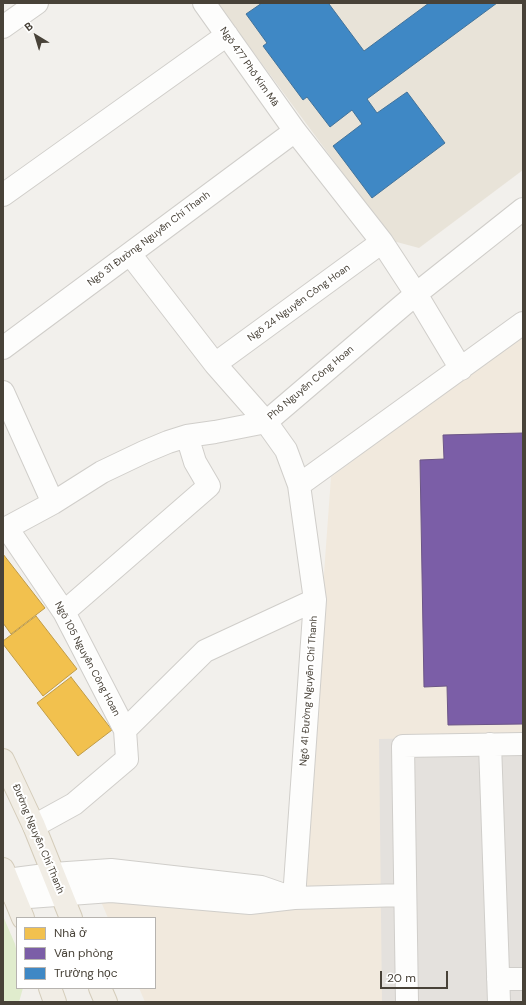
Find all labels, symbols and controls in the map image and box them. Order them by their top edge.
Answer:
north arrow [16,16,56,56]
text: B [22,19,36,34]
street label: Ngõ 477 Phố Kim Mã [217,25,281,109]
street label: Ngõ 31 Đường Nguyễn Chí Thanh [85,189,213,289]
street label: Ngõ 24 Nguyễn Công Hoan [245,262,353,344]
street label: Phố Nguyễn Công Hoan [266,344,356,422]
street label: Ngõ 105 Nguyễn Công Hoan [52,600,122,718]
street label: Ngõ 41 Đường Nguyễn Chí Thanh [298,615,320,767]
street label: Đường Nguyễn Chí Thanh [9,782,67,896]
legend [16,917,156,989]
text: Nhà ở [54,925,87,941]
text: Văn phòng [54,945,113,961]
scale bar [382,963,450,989]
text: Trường học [54,965,118,981]
text: 20 m [387,970,416,986]

